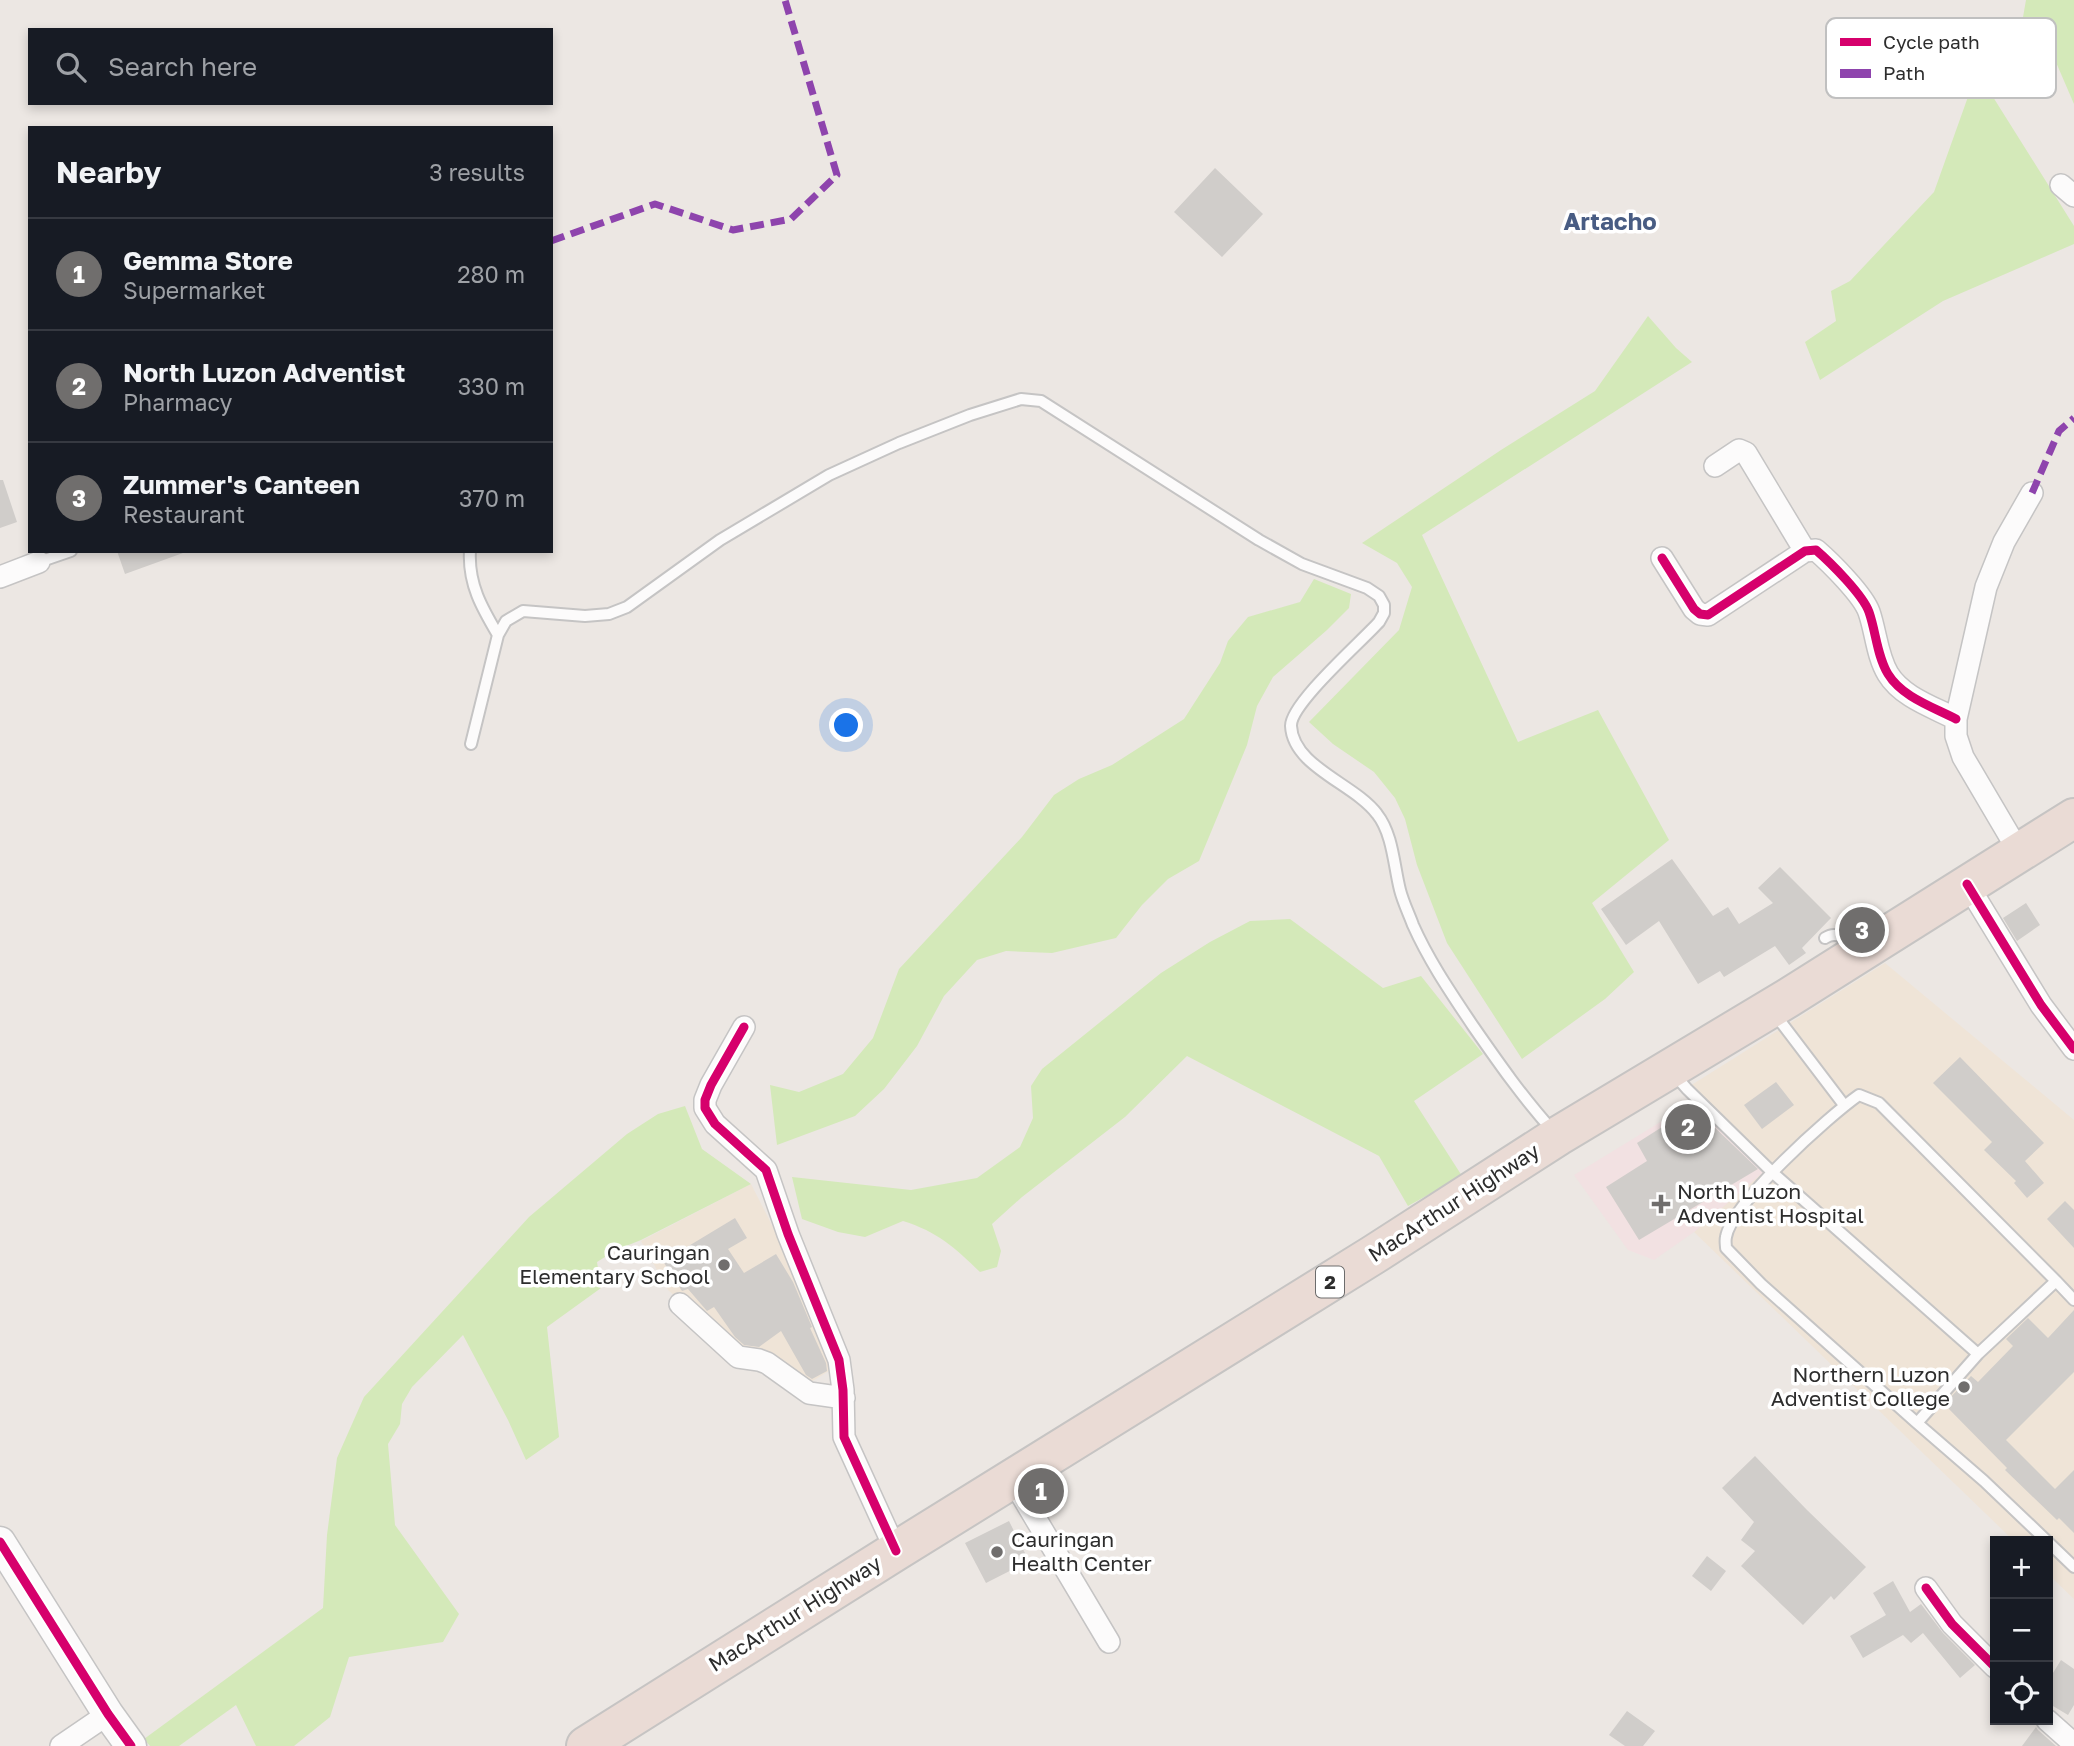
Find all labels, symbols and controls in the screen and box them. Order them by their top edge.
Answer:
legend [1826,18,2056,98]
search box [28,28,553,105]
text: Cycle path [1883,30,1980,53]
icon: search [52,48,90,86]
text: Search here [108,51,257,82]
text: Path [1883,61,1925,84]
text: Nearby [56,154,161,190]
text: 3 results [429,158,525,186]
district label: Artacho [1563,206,1657,235]
text: Gemma Store [123,245,293,276]
text: 1 [73,260,85,288]
text: 280 m [457,260,525,288]
text: Supermarket [123,276,266,304]
text: North Luzon Adventist [123,357,405,388]
text: 2 [72,372,86,400]
text: 330 m [458,372,525,400]
text: Pharmacy [123,388,232,416]
text: Zummer's Canteen [123,469,360,500]
text: 3 [72,484,86,512]
text: 370 m [459,484,525,512]
text: Restaurant [123,500,245,528]
your location [829,708,863,742]
pin: 3 [1839,904,1885,956]
pin: 2 [1665,1101,1711,1153]
street label: MacArthur Highway [1363,1137,1544,1267]
place label: North Luzon Adventist Hospital [1677,1178,1864,1228]
marker: North Luzon Adventist Hospital [1651,1194,1671,1214]
place label: Cauringan Elementary School [519,1239,710,1289]
marker: Cauringan Elementary School [716,1257,732,1273]
road number: 2 [1316,1266,1344,1298]
place label: Northern Luzon Adventist College [1771,1361,1950,1411]
marker: Northern Luzon Adventist College [1956,1379,1972,1395]
pin: 1 [1018,1465,1064,1517]
place label: Cauringan Health Center [1011,1526,1152,1576]
map controls [1990,1536,2053,1725]
button: + [1990,1536,2053,1599]
marker: Cauringan Health Center [989,1544,1005,1560]
street label: MacArthur Highway [703,1549,886,1677]
button: − [1990,1599,2053,1662]
button: locate [1990,1662,2053,1725]

